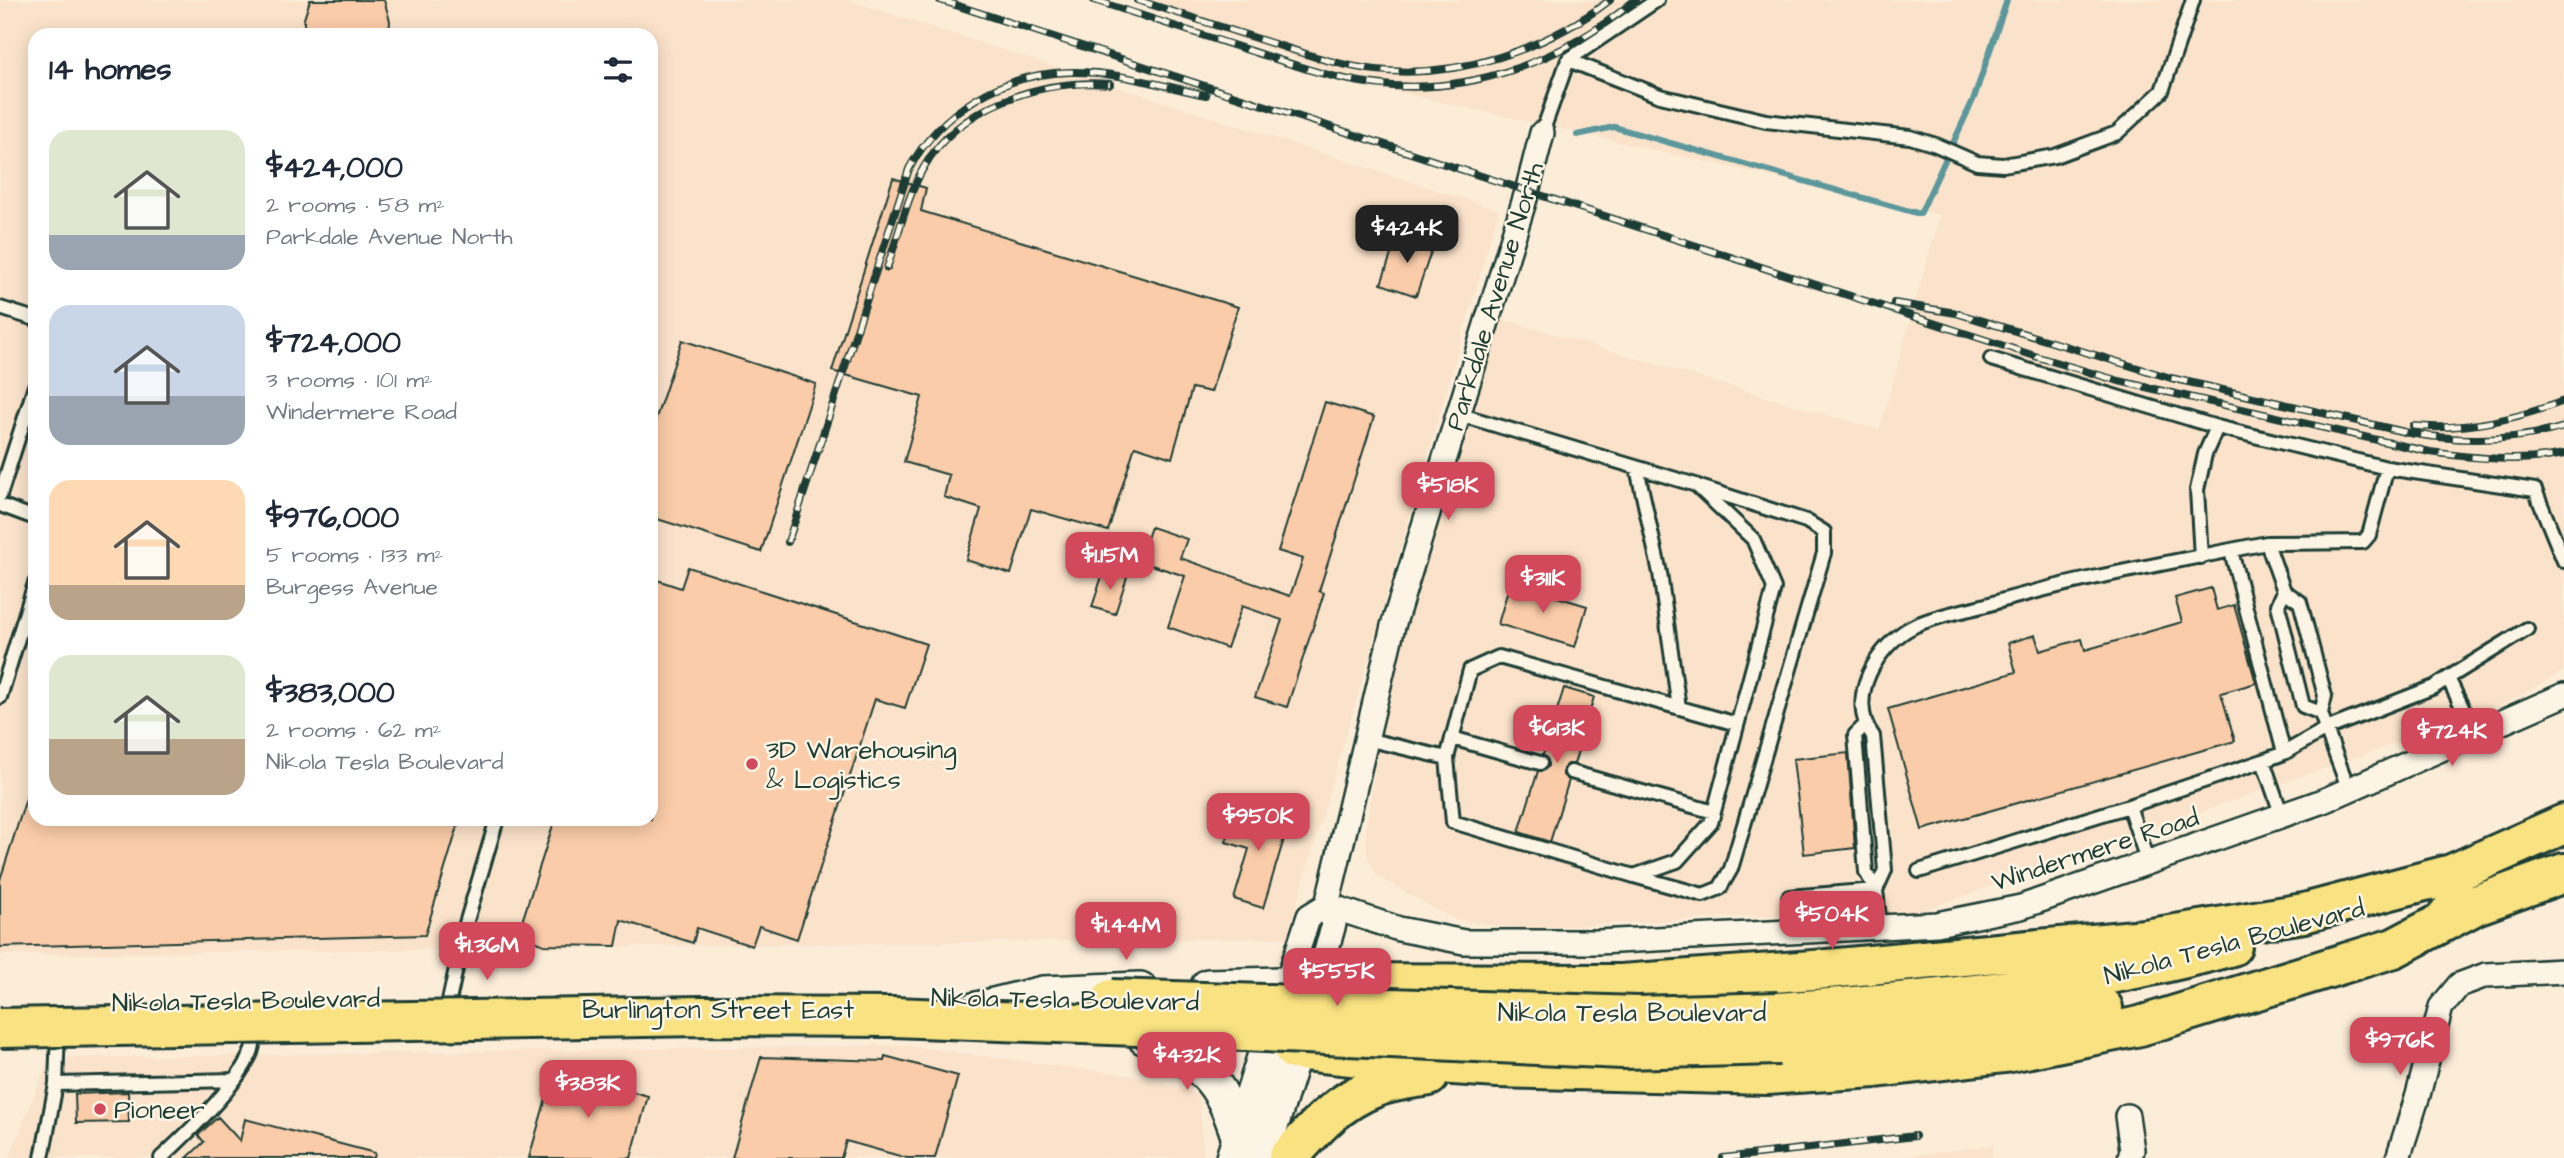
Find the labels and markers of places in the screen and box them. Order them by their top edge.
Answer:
pin: $424K [1358,205,1456,265]
pin: $518K [1399,462,1497,522]
pin: $1.15M [1053,532,1167,592]
pin: $311K [1494,556,1592,615]
pin: $613K [1508,706,1606,765]
pin: $724K [2403,708,2501,768]
place label: 3D Warehousing & Logistics [766,732,957,800]
marker: 3D Warehousing & Logistics [744,756,760,772]
pin: $950K [1209,794,1307,853]
pin: $504K [1783,892,1881,951]
pin: $1.44M [1069,902,1183,962]
pin: $1.36M [430,922,544,982]
pin: $555K [1288,948,1386,1008]
pin: $976K [2351,1018,2449,1077]
pin: $432K [1138,1032,1236,1092]
pin: $383K [539,1060,637,1120]
place label: Pioneer [114,1092,205,1128]
marker: Pioneer [92,1101,108,1117]

